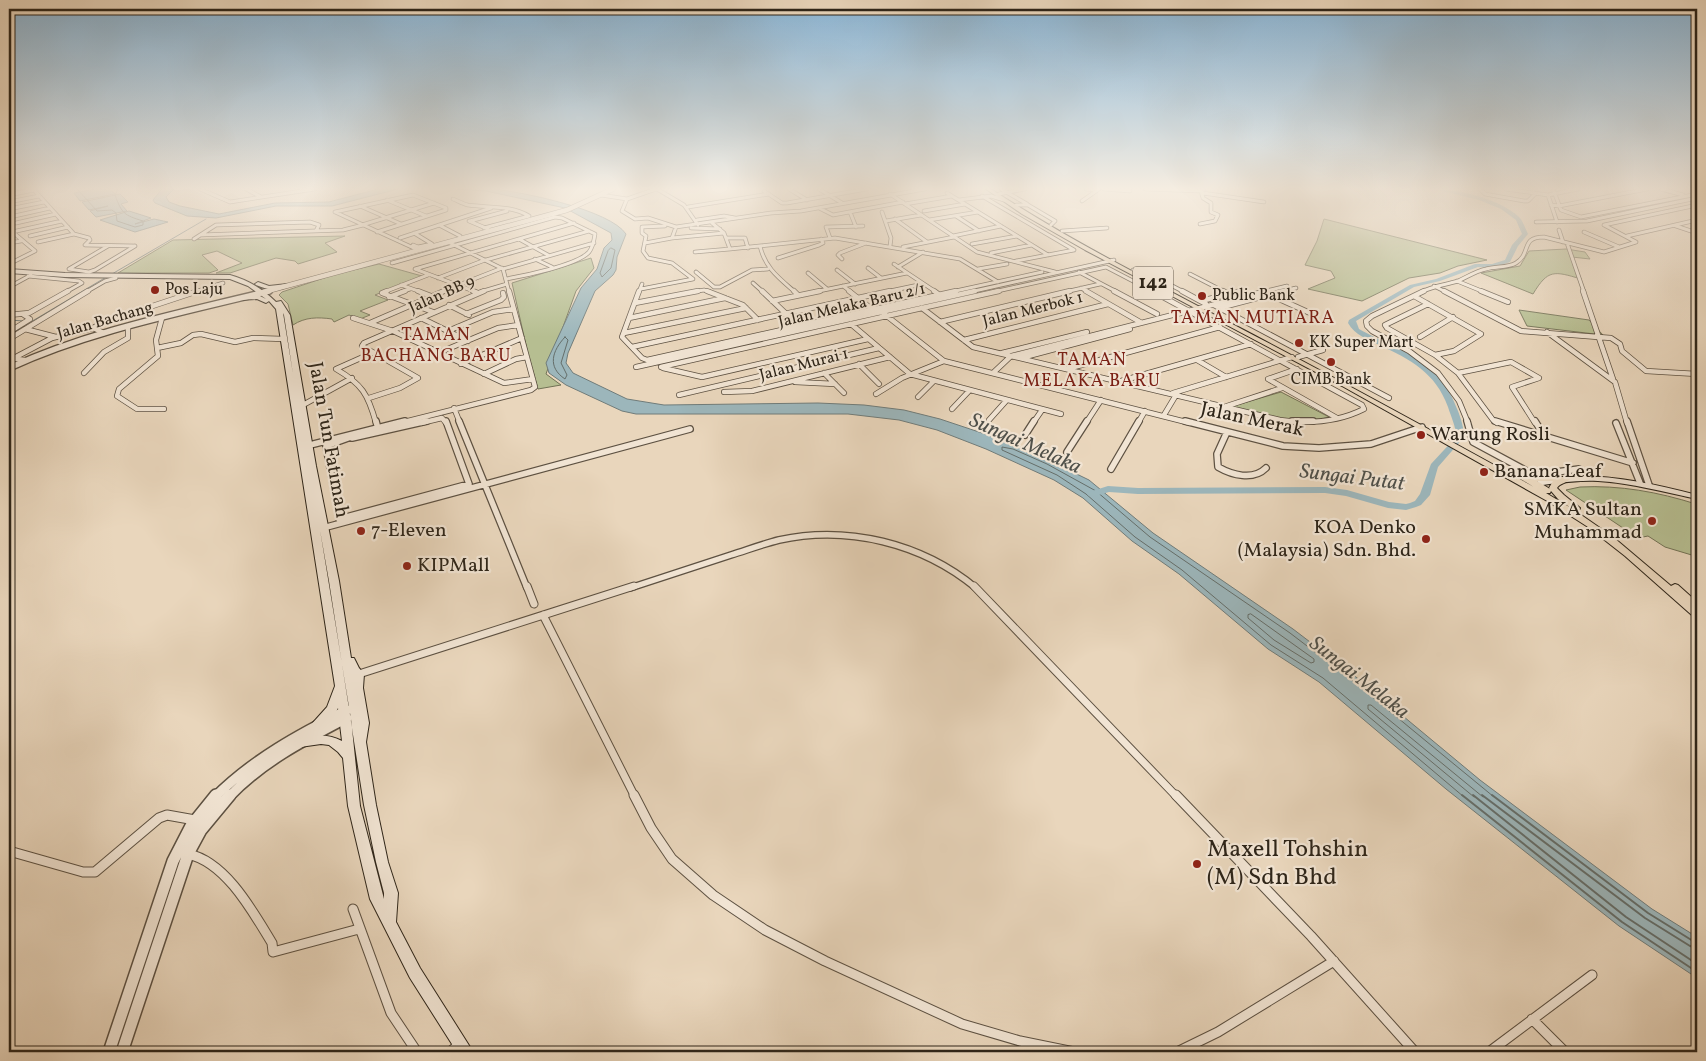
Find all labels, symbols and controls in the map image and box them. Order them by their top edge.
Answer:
road number: 142 [1133,266,1173,300]
street label: Jalan BB 9 [405,271,479,319]
street label: Jalan Melaka Baru 2/1 [776,278,928,334]
place label: Pos Laju [165,279,223,301]
marker: Pos Laju [149,284,161,296]
place label: Public Bank [1212,285,1295,307]
street label: Jalan Merbok 1 [980,287,1086,333]
marker: Public Bank [1196,290,1208,302]
street label: Jalan Bachang [55,297,155,345]
district label: TAMAN MUTIARA [1171,306,1335,331]
district label: TAMAN BACHANG BARU [361,323,511,369]
place label: KK Super Mart [1309,332,1414,354]
marker: KK Super Mart [1293,337,1305,349]
street label: Jalan Murai 1 [757,343,851,387]
district label: TAMAN MELAKA BARU [1023,348,1161,394]
marker: CIMB Bank [1325,356,1337,368]
street label: Jalan Tun Fatimah [300,360,356,520]
place label: CIMB Bank [1291,369,1371,391]
street label: Jalan Merak [1198,395,1307,445]
water label: Sungai Melaka [964,406,1086,482]
place label: Warung Rosli [1431,421,1550,449]
marker: Warung Rosli [1415,429,1427,441]
water label: Sungai Putat [1298,457,1407,499]
place label: Banana Leaf [1494,458,1604,486]
marker: Banana Leaf [1478,466,1490,478]
place label: SMKA Sultan Muhammad [1523,496,1642,547]
place label: KOA Denko (Malaysia) Sdn. Bhd. [1238,514,1416,565]
marker: SMKA Sultan Muhammad [1646,515,1658,527]
place label: 7-Eleven [371,517,447,545]
marker: 7-Eleven [355,525,367,537]
marker: KOA Denko (Malaysia) Sdn. Bhd. [1420,533,1432,545]
place label: KIPMall [417,552,490,580]
marker: KIPMall [401,560,413,572]
water label: Sungai Melaka [1303,630,1415,726]
place label: Maxell Tohshin (M) Sdn Bhd [1207,833,1368,895]
marker: Maxell Tohshin (M) Sdn Bhd [1191,858,1203,870]

